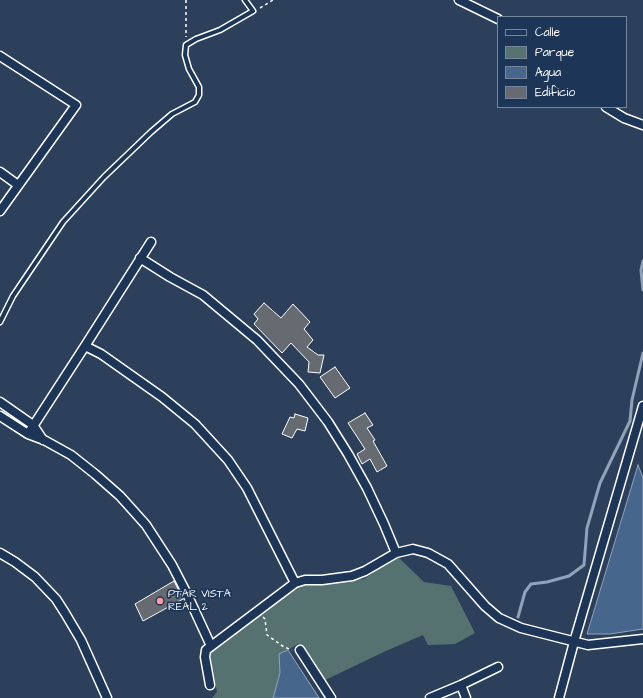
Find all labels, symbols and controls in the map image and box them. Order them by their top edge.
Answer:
legend [497,16,627,108]
text: Calle [535,24,560,41]
text: Parque [535,44,574,61]
text: Agua [535,64,561,81]
text: Edificio [535,84,575,101]
place label: PTAR VISTA REAL 2 [168,588,231,614]
marker: PTAR VISTA REAL 2 [155,596,165,606]

